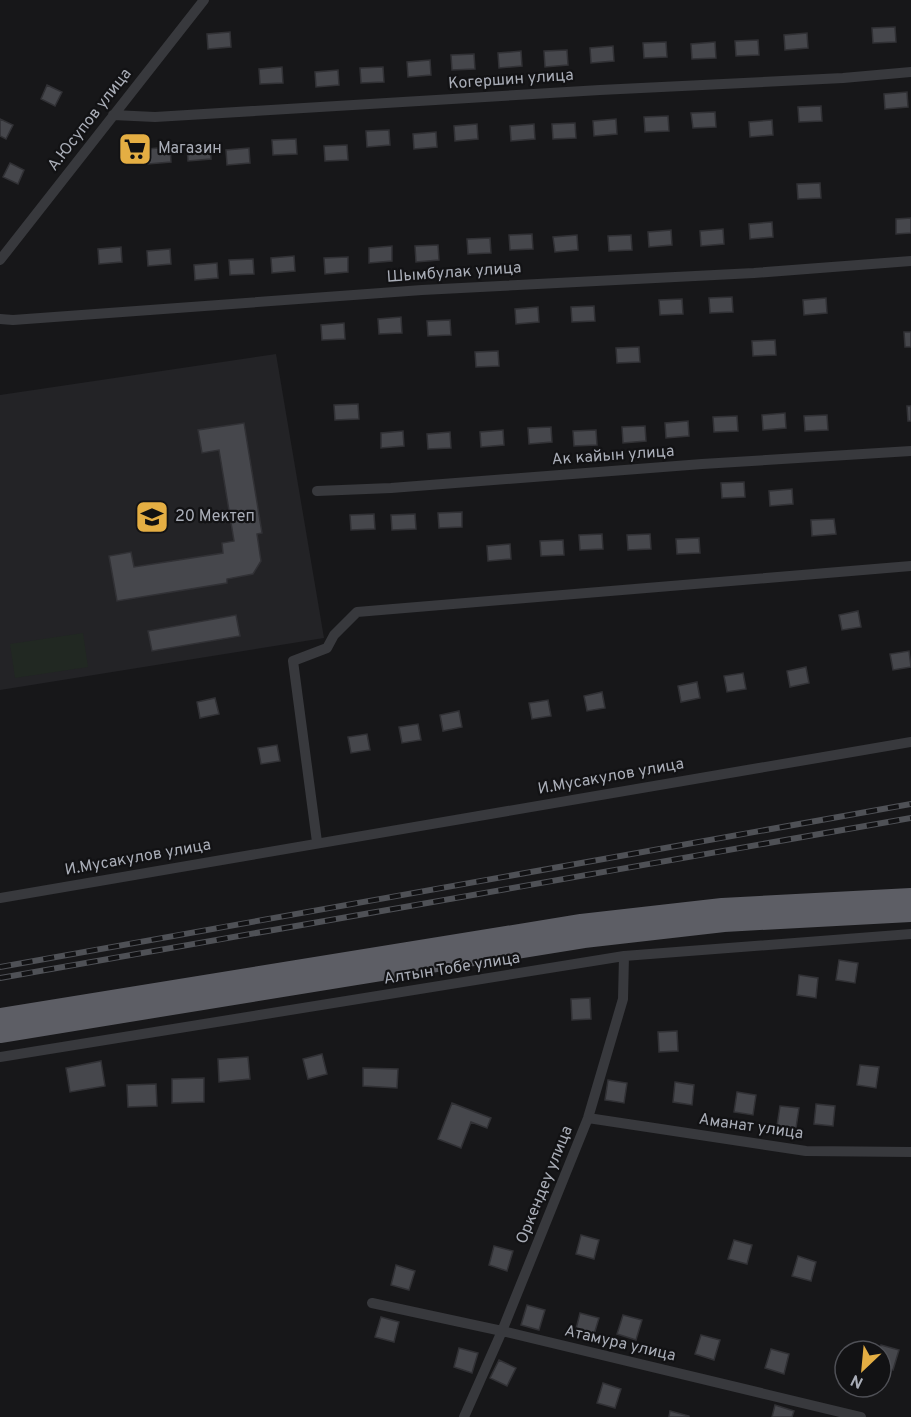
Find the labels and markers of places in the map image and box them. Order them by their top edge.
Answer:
supermarket icon: Магазин [117,131,153,167]
place label: Магазин [158,139,222,159]
school or university icon: 20 Мектеп [134,499,170,535]
place label: 20 Мектеп [175,507,255,527]

